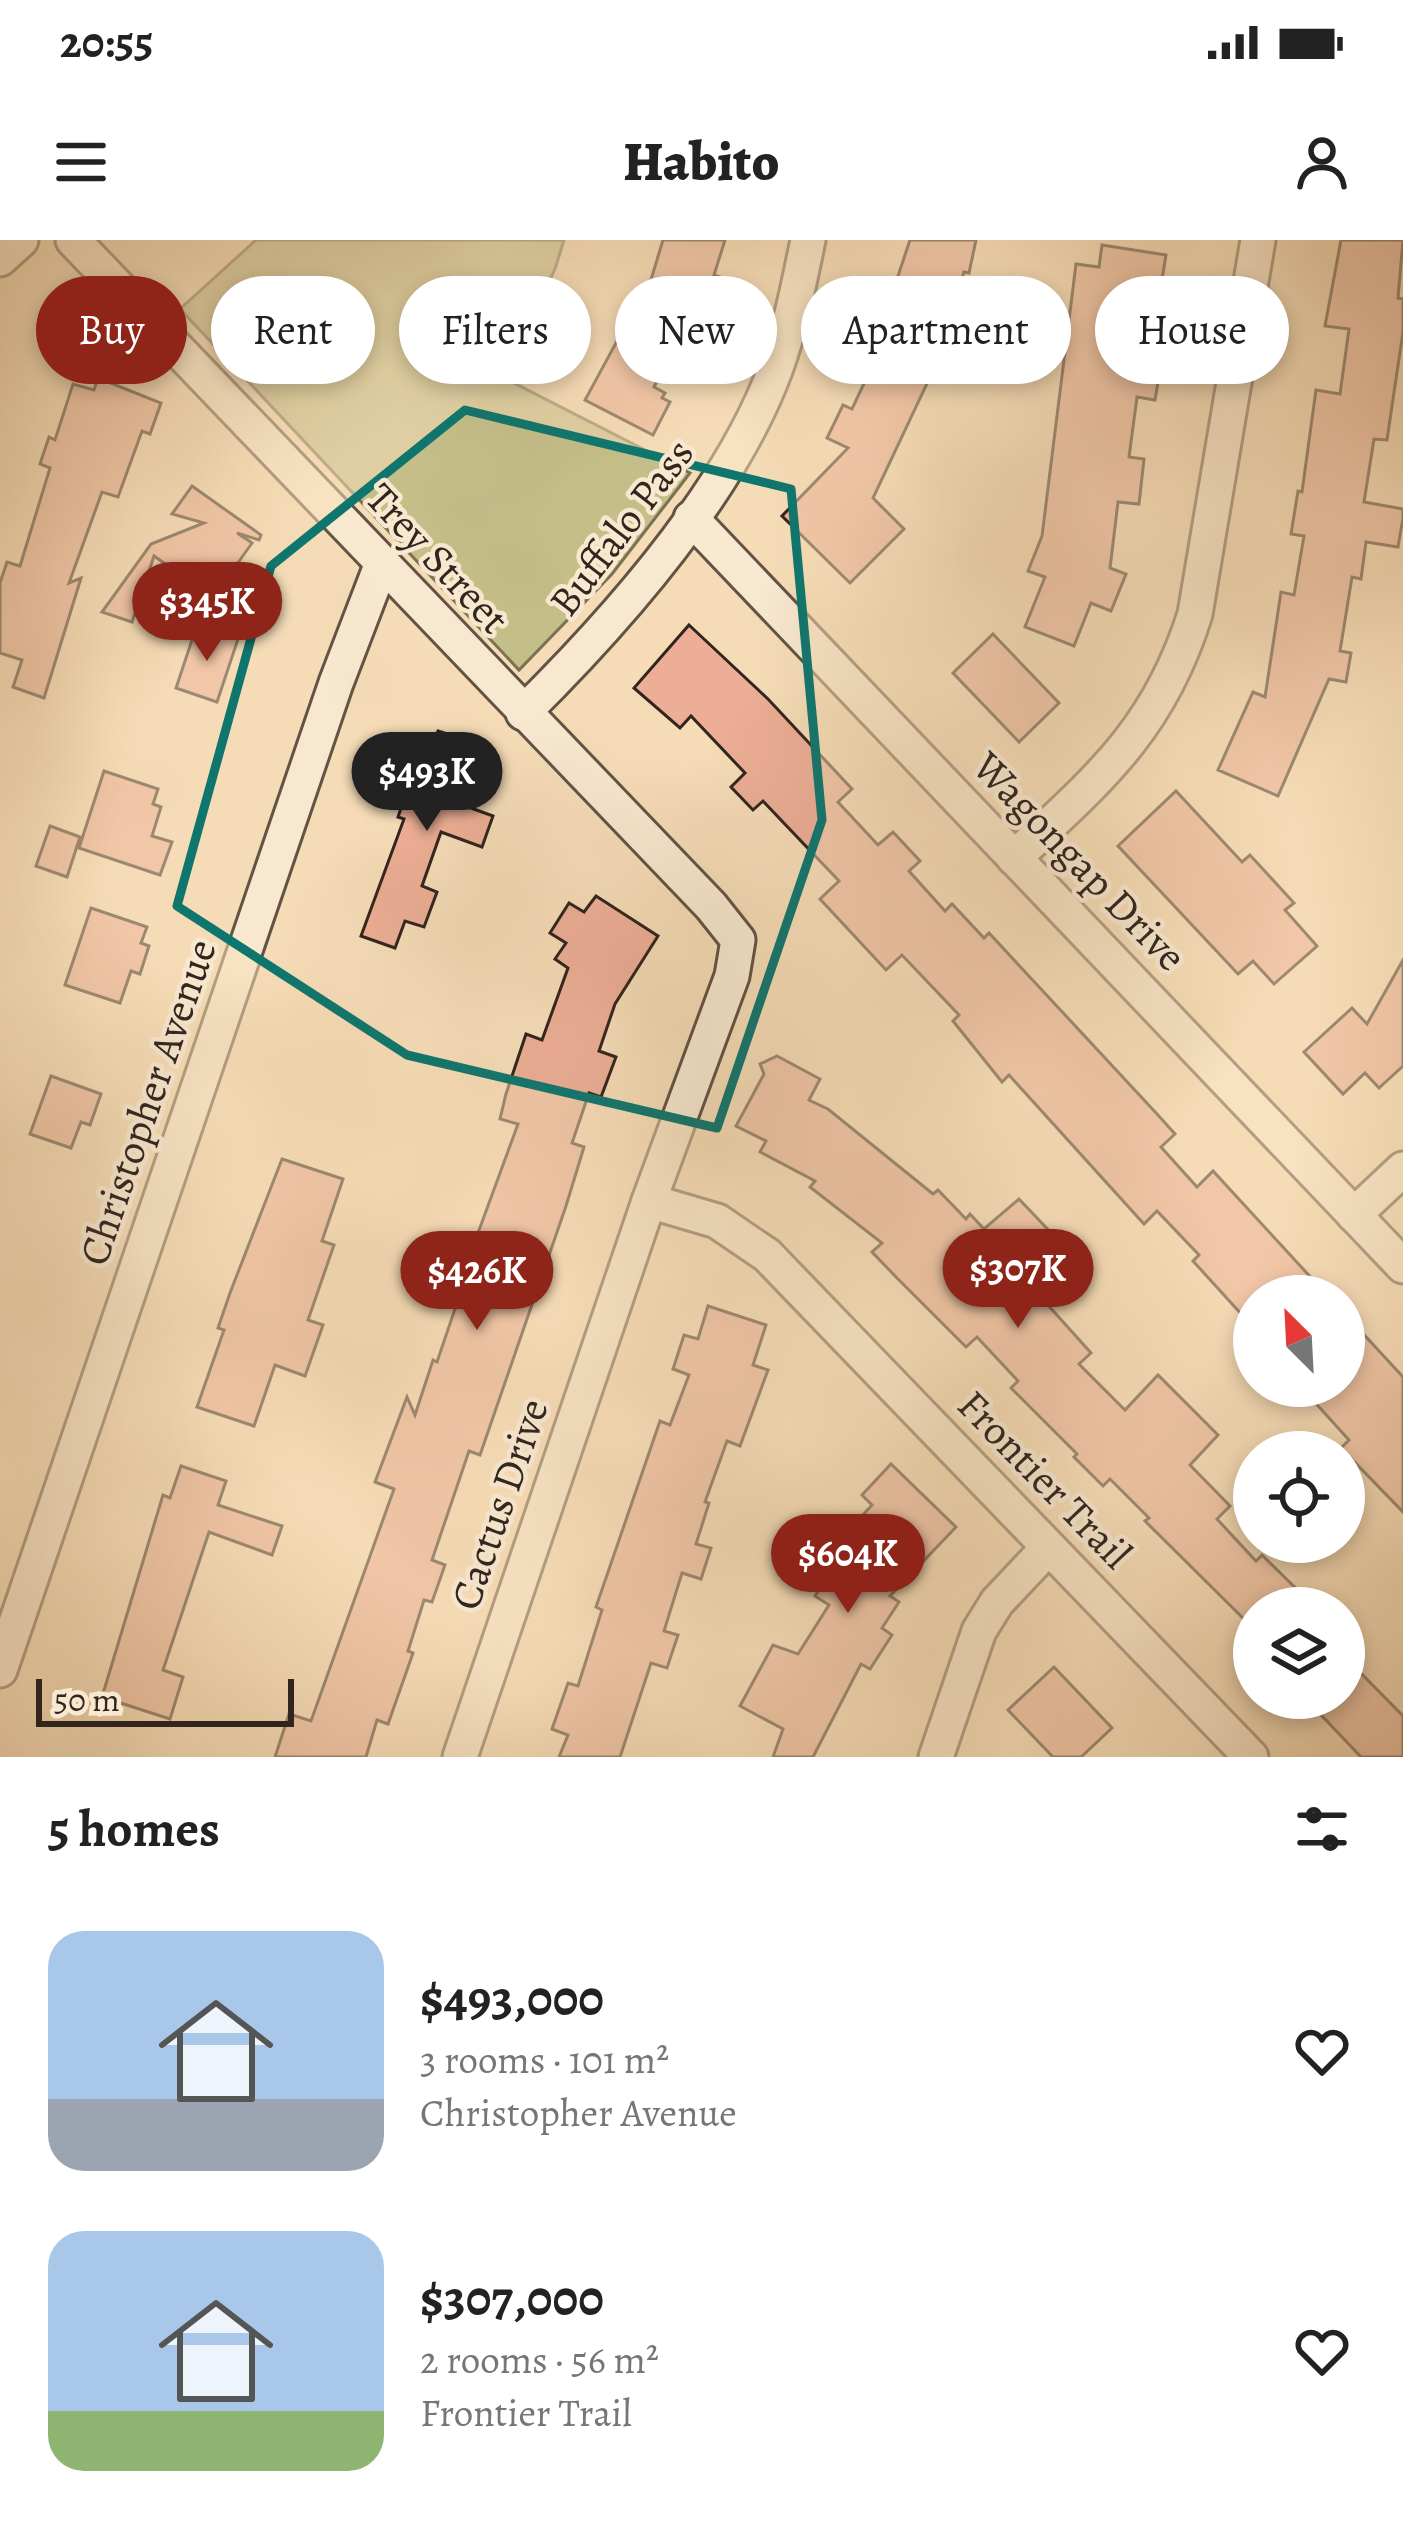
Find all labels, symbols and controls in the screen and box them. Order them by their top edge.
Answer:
text: 20:55 [60,11,154,73]
text: Habito [623,125,780,199]
icon: menu [48,129,114,195]
icon: person [1289,129,1355,195]
chip: Buy [36,276,187,384]
chip: Rent [211,276,375,384]
chip: Filters [399,276,591,384]
chip: New [615,276,777,384]
chip: Apartment [801,276,1071,384]
chip: House [1095,276,1289,384]
street label: Buffalo Pass [535,427,707,627]
street label: Trey Street [354,470,523,646]
pin: $345K [123,562,291,664]
text: $345K [159,574,255,627]
pin: $493K [343,732,511,834]
street label: Wagongap Drive [960,738,1200,983]
text: $493K [379,744,475,797]
street label: Christopher Avenue [65,931,229,1273]
pin: $307K [934,1229,1102,1331]
pin: $426K [393,1231,561,1333]
text: $307K [970,1241,1066,1294]
text: $426K [427,1243,527,1296]
north arrow [1233,1275,1365,1407]
map controls [1233,1275,1365,1719]
street label: Frontier Trail [945,1377,1145,1581]
street label: Cactus Drive [436,1391,562,1617]
button: locate [1233,1431,1365,1563]
pin: $604K [764,1514,932,1616]
text: $604K [798,1526,898,1579]
button: layers [1233,1587,1365,1719]
scale bar [36,1673,294,1726]
text: 50 m [54,1677,120,1722]
text: 5 homes [48,1794,220,1864]
icon: filters [1289,1796,1355,1862]
text: $493,000 [420,1963,604,2033]
icon: home [144,1979,288,2123]
icon: heart [1289,2018,1355,2084]
text: 3 rooms · 101 m² [420,2033,669,2086]
text: Christopher Avenue [420,2086,737,2139]
text: $307,000 [420,2263,604,2333]
icon: home [144,2279,288,2423]
icon: heart [1289,2318,1355,2384]
text: 2 rooms · 56 m² [420,2333,659,2386]
text: Frontier Trail [420,2386,632,2439]

